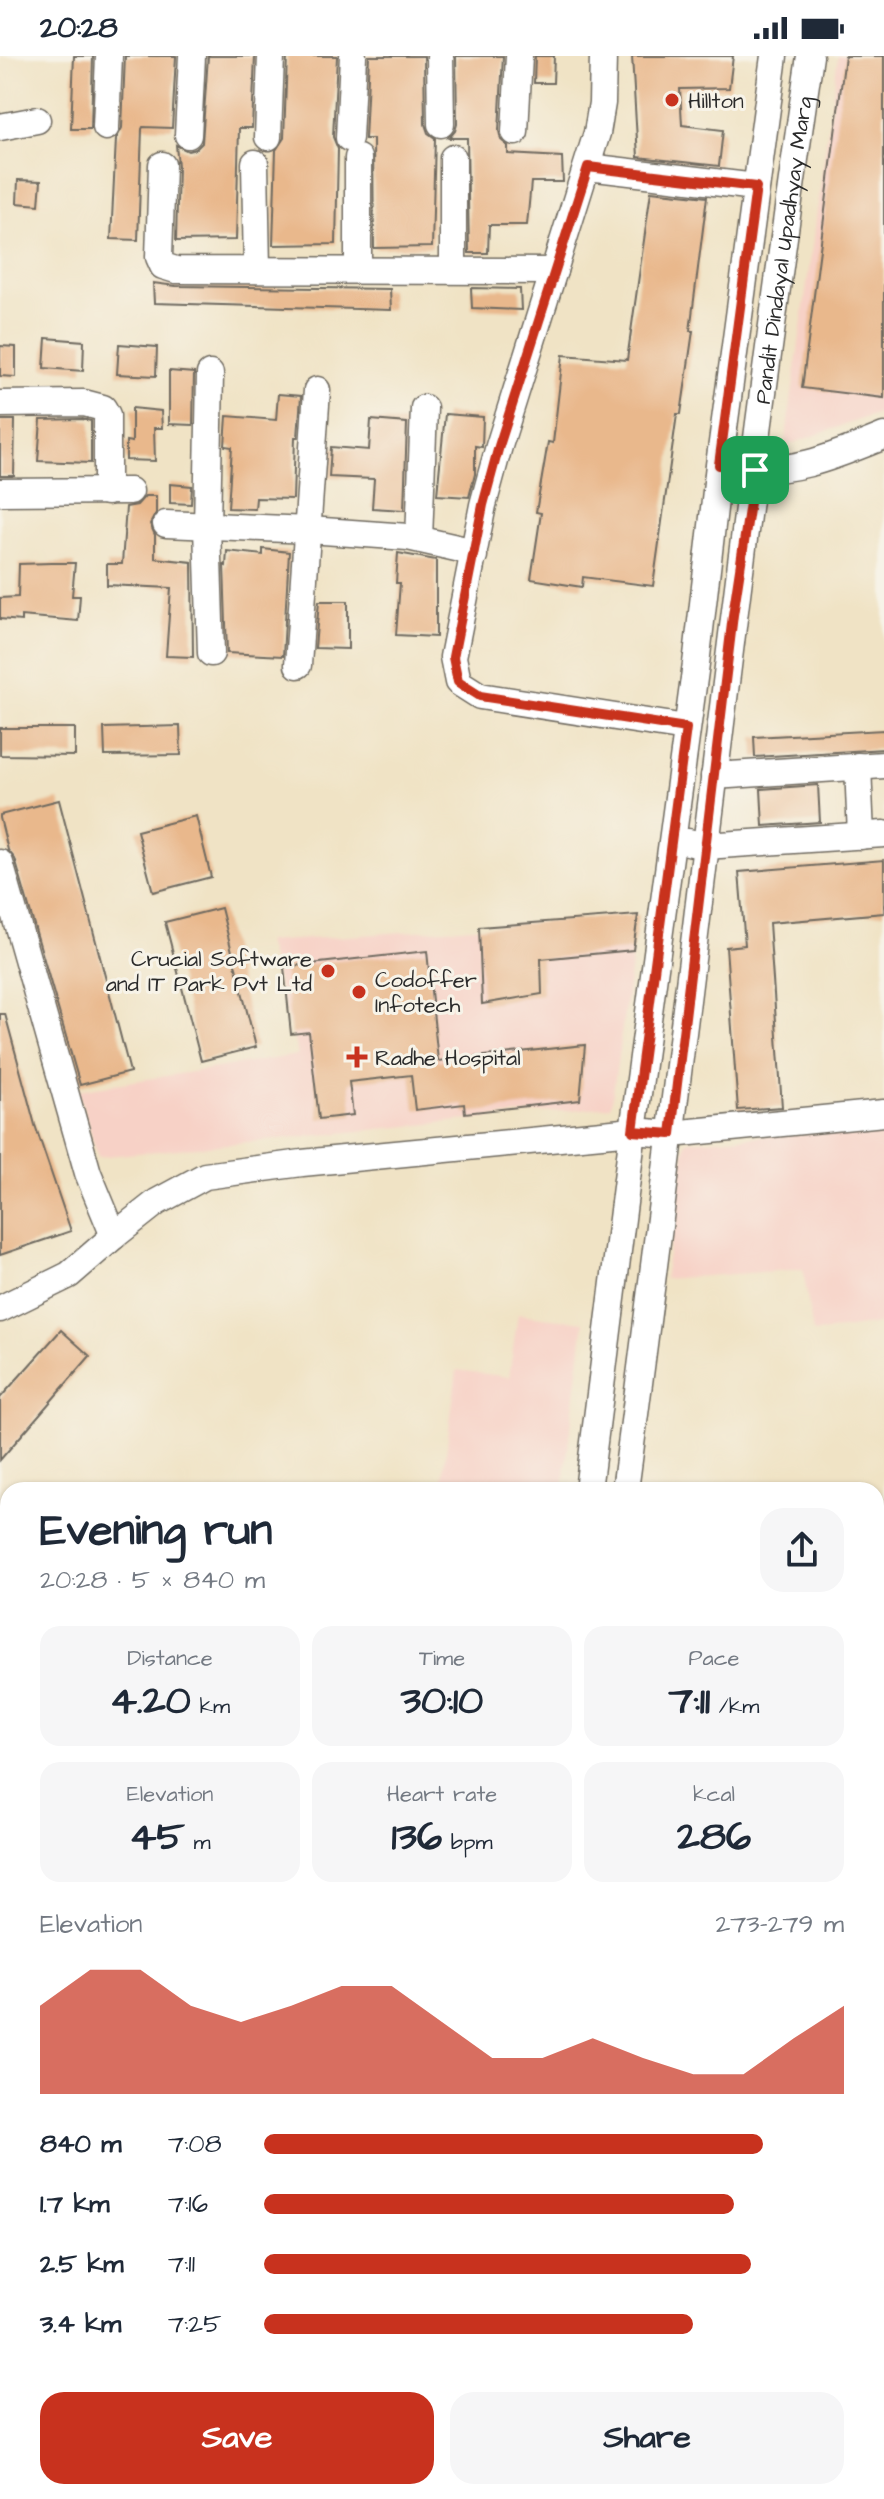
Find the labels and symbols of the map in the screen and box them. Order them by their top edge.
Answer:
place label: Hillton [688,86,744,117]
marker: Hillton [663,91,681,109]
street label: Pandit Dindayal Upadhyay Marg [748,94,822,406]
pin [721,436,789,504]
place label: Crucial Software and IT Park Pvt Ltd [106,944,312,1000]
marker: Crucial Software and IT Park Pvt Ltd [319,962,337,980]
place label: Codoffer Infotech [375,965,477,1021]
marker: Codoffer Infotech [350,983,368,1001]
place label: Radhe Hospital [375,1043,521,1074]
marker: Radhe Hospital [346,1046,368,1068]

